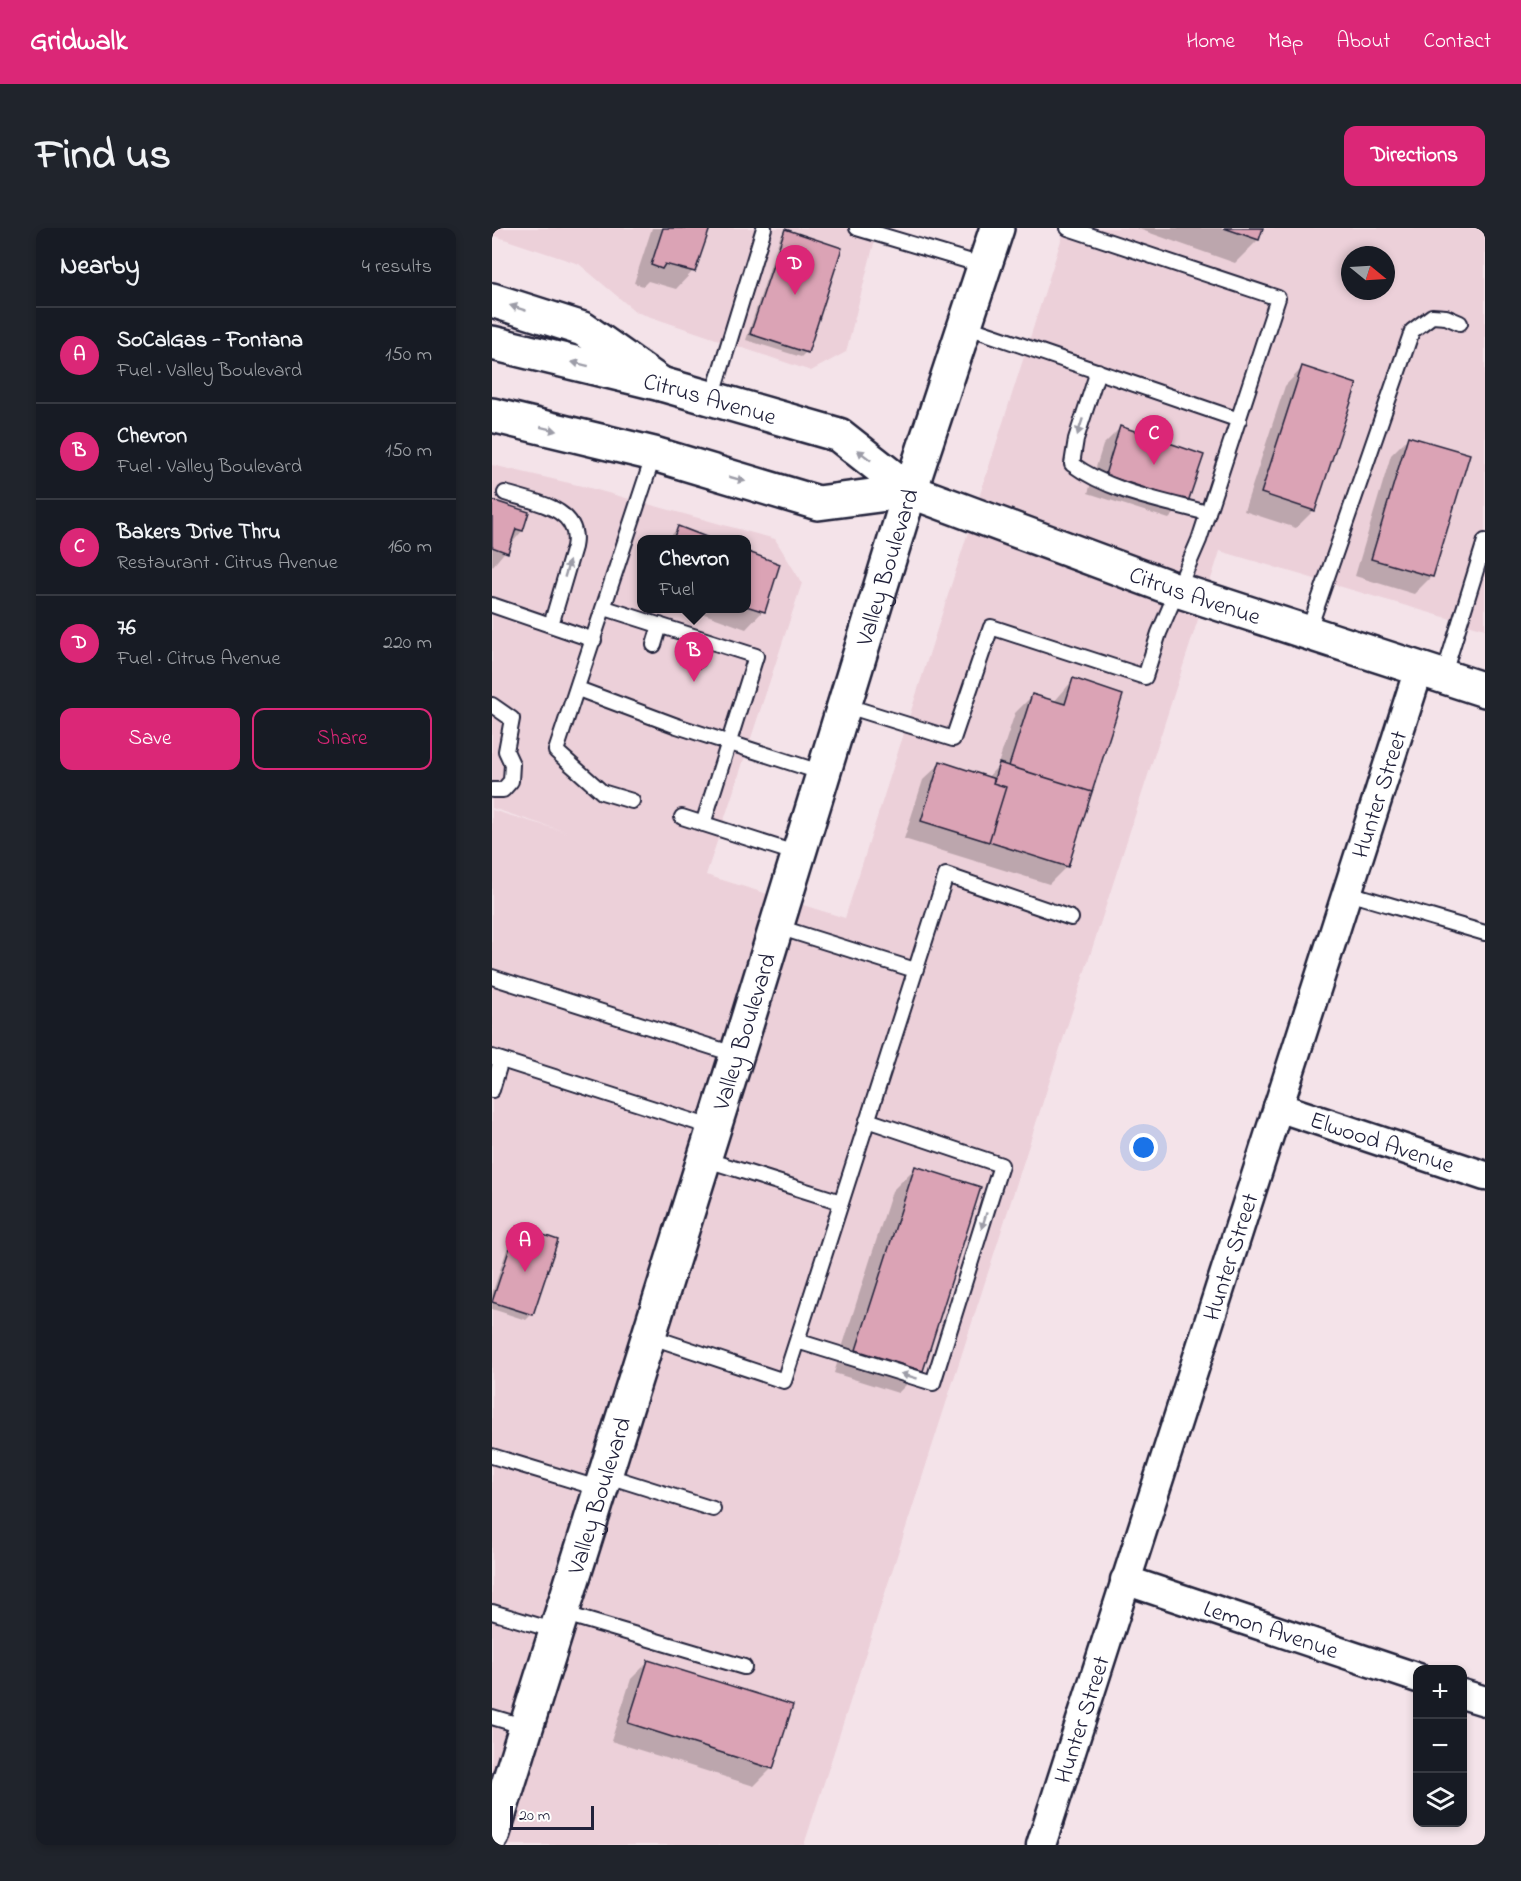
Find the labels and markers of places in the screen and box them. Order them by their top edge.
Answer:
pin: D [776,245,814,295]
pin: C [1134,416,1174,465]
pin: B [674,632,714,682]
pin: A [506,1222,544,1272]

